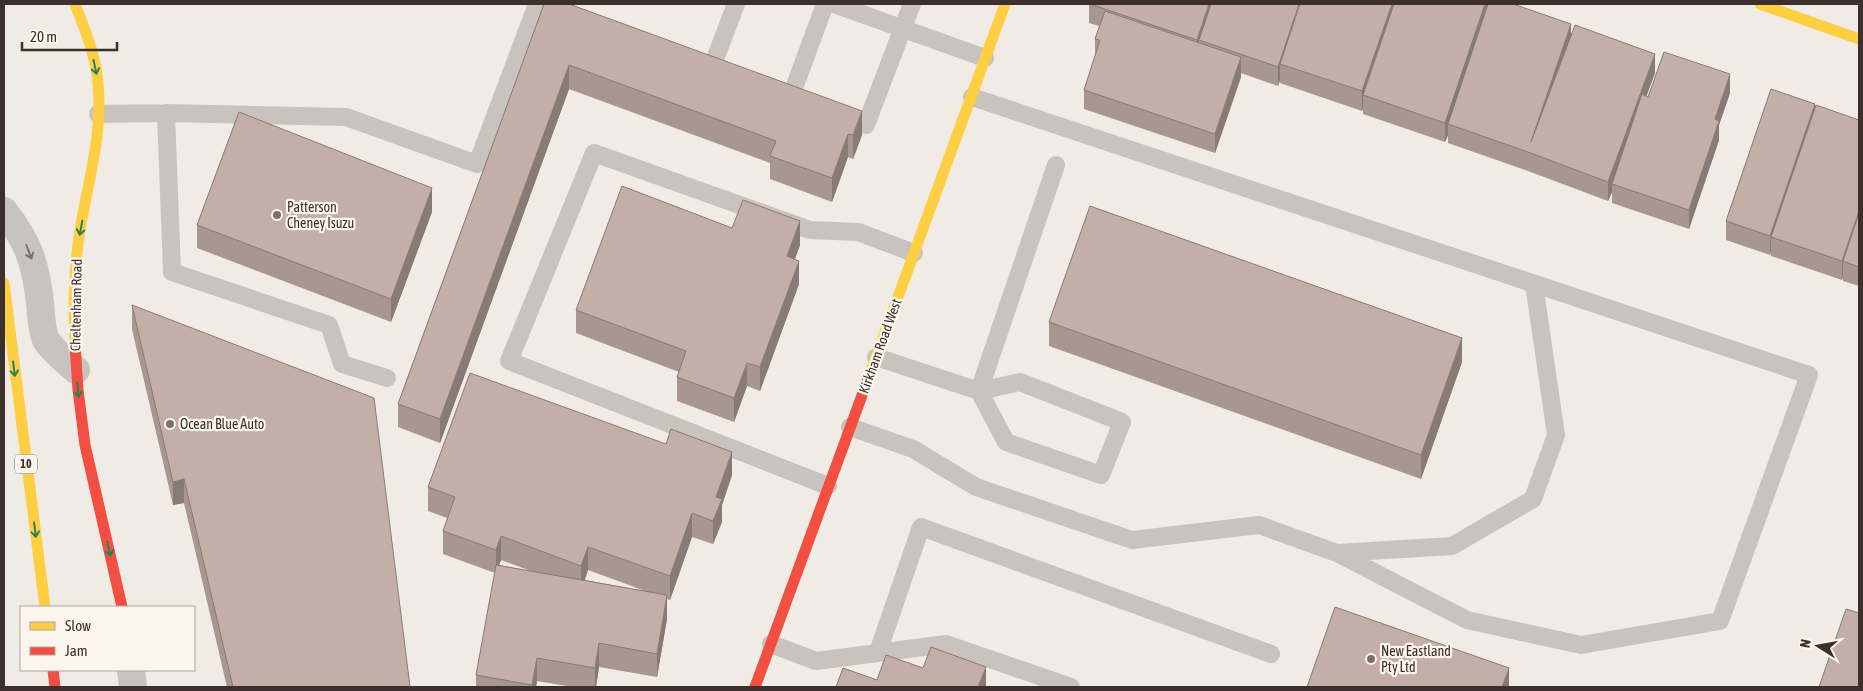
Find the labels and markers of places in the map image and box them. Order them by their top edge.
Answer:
place label: Patterson Cheney Isuzu [287,199,354,231]
marker: Patterson Cheney Isuzu [271,209,283,221]
place label: Ocean Blue Auto [180,416,264,432]
marker: Ocean Blue Auto [164,418,176,430]
place label: New Eastland Pty Ltd [1381,643,1451,675]
marker: New Eastland Pty Ltd [1365,653,1377,665]

